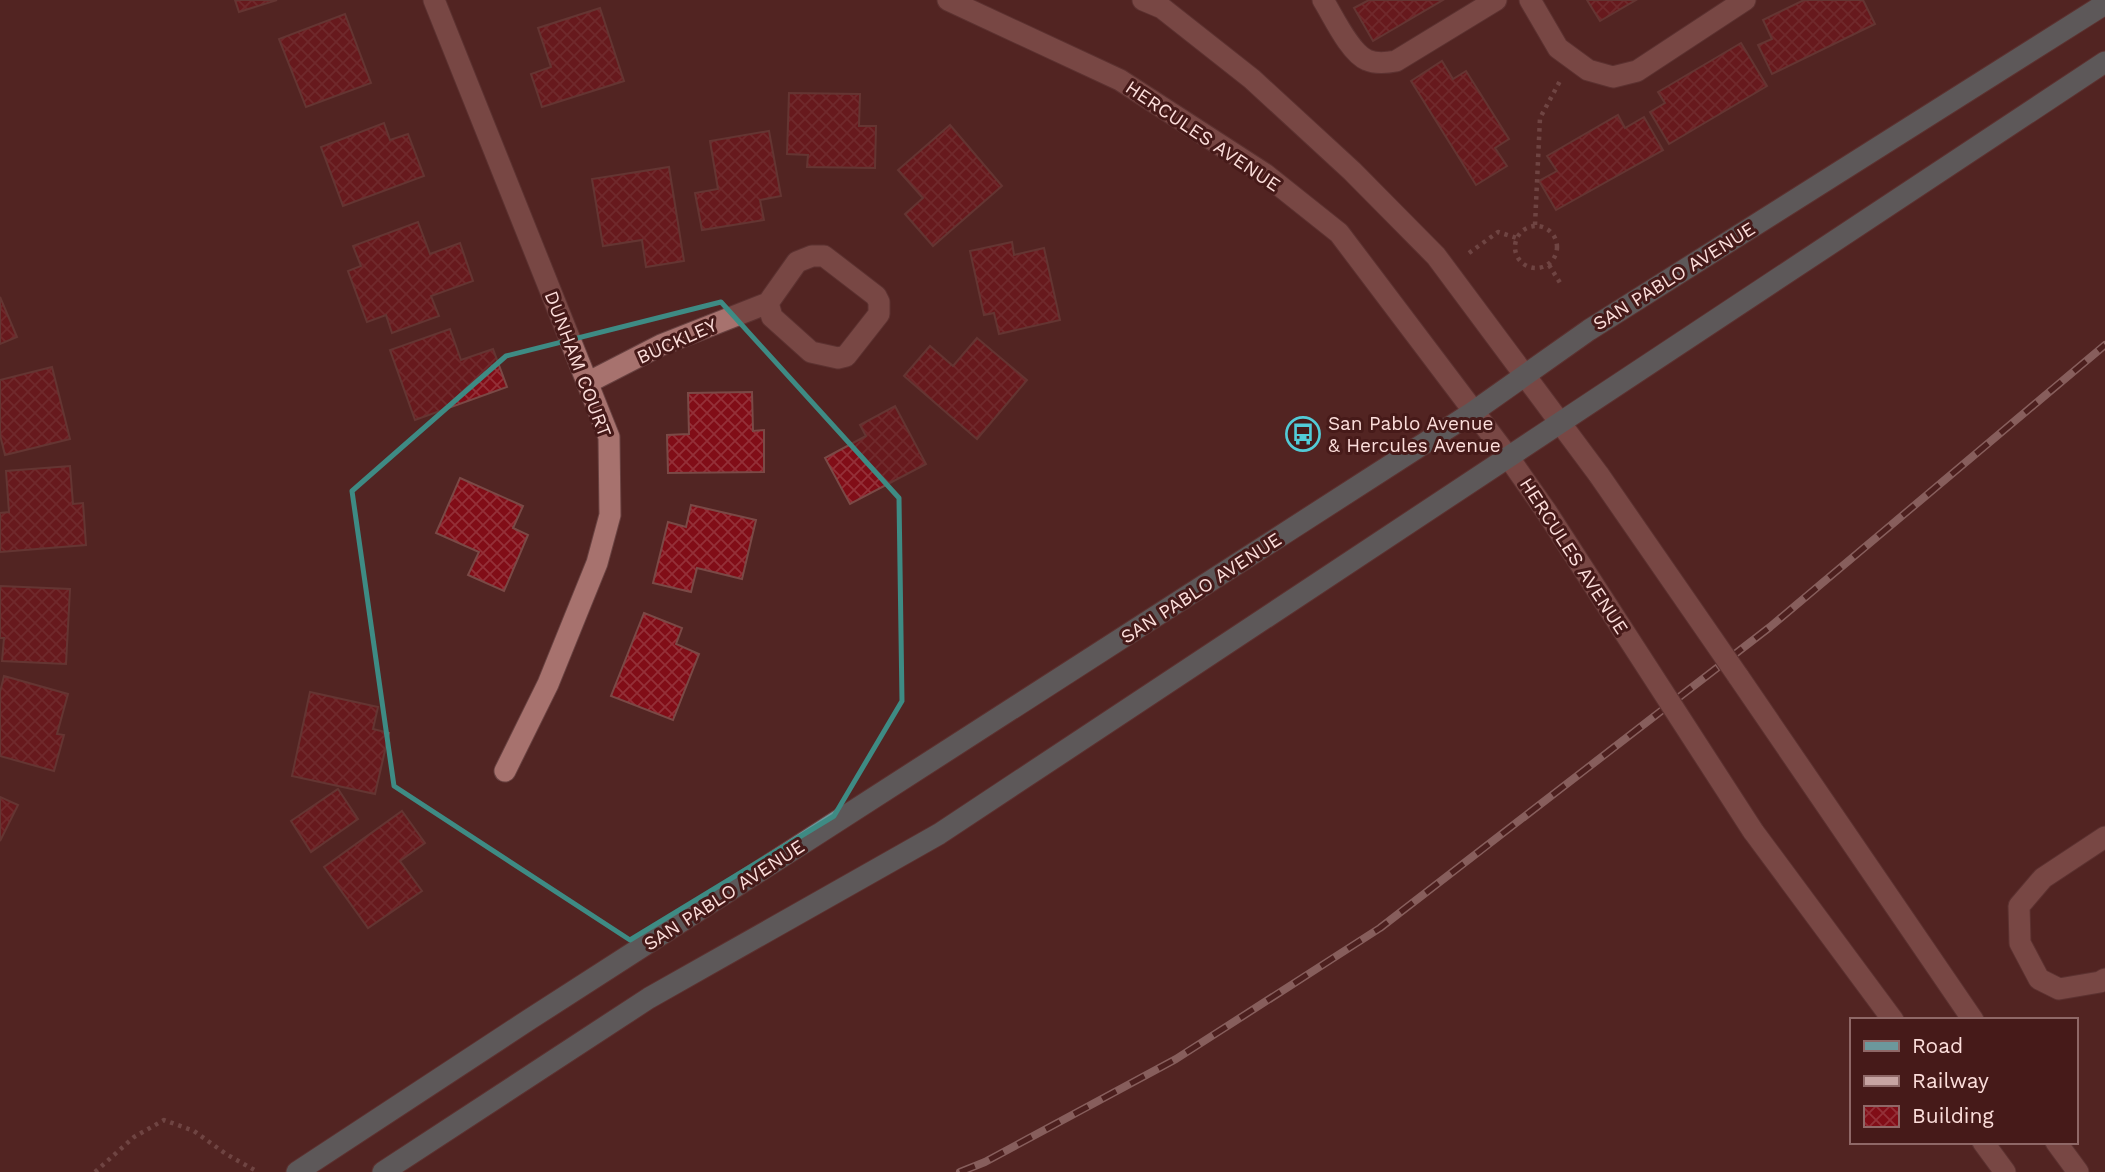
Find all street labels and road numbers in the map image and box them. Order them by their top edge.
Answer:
street label: HERCULES AVENUE [1121,76,1285,196]
street label: SAN PABLO AVENUE [1589,217,1759,335]
street label: DUNHAM COURT [540,288,616,440]
street label: BUCKLEY [633,313,721,369]
street label: HERCULES AVENUE [1515,473,1633,639]
street label: SAN PABLO AVENUE [1116,527,1286,649]
street label: SAN PABLO AVENUE [639,834,809,956]

